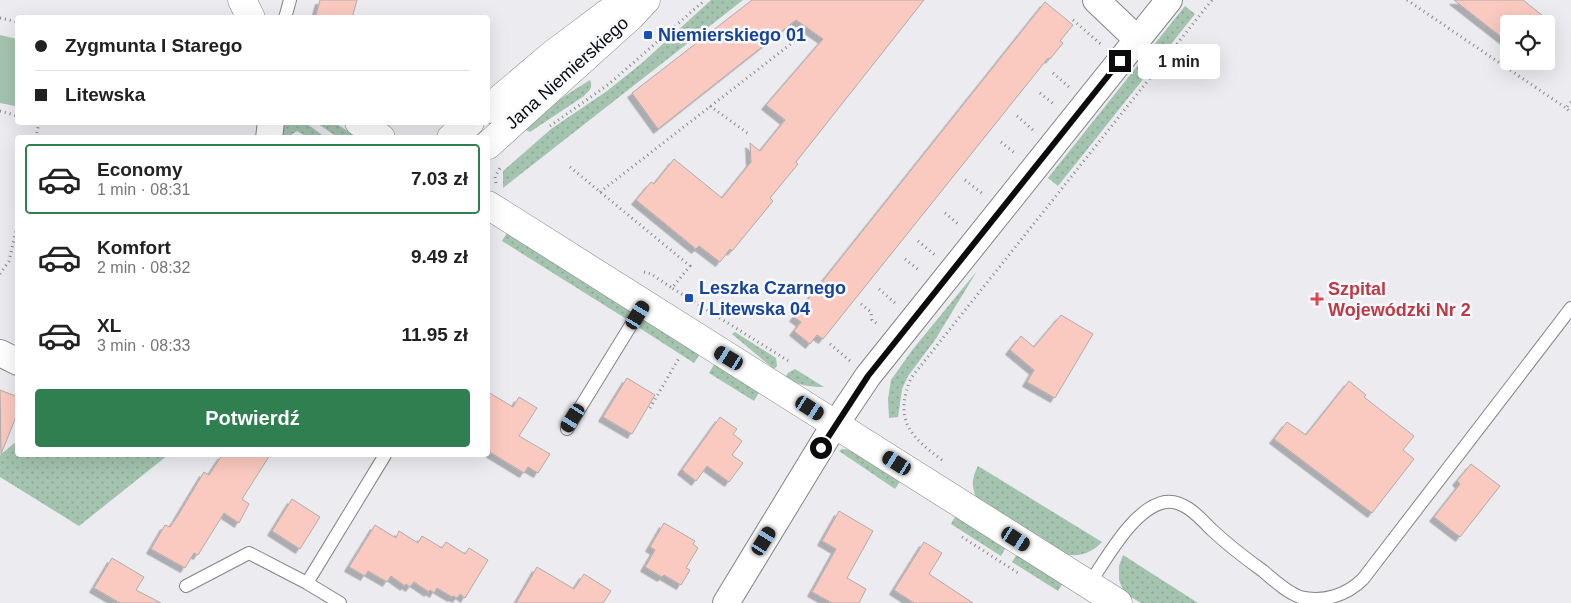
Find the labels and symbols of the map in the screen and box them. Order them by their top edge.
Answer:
street label: Jana Niemierskiego [502,13,632,133]
place label: Niemierskiego 01 [658,25,806,45]
marker: Niemierskiego 01 [642,29,654,41]
callout: 1 min [1138,44,1220,78]
route end [1109,50,1131,72]
place label: Leszka Czarnego / Litewska 04 [699,278,846,319]
place label: Szpital Wojewódzki Nr 2 [1328,279,1471,320]
marker: Leszka Czarnego / Litewska 04 [683,292,695,304]
marker: Szpital Wojewódzki Nr 2 [1310,292,1324,306]
car [623,298,652,332]
car [712,344,745,372]
car [793,394,826,422]
car [558,401,587,435]
route start [810,437,832,459]
car [880,449,913,477]
car [749,524,778,558]
car [999,525,1032,553]

